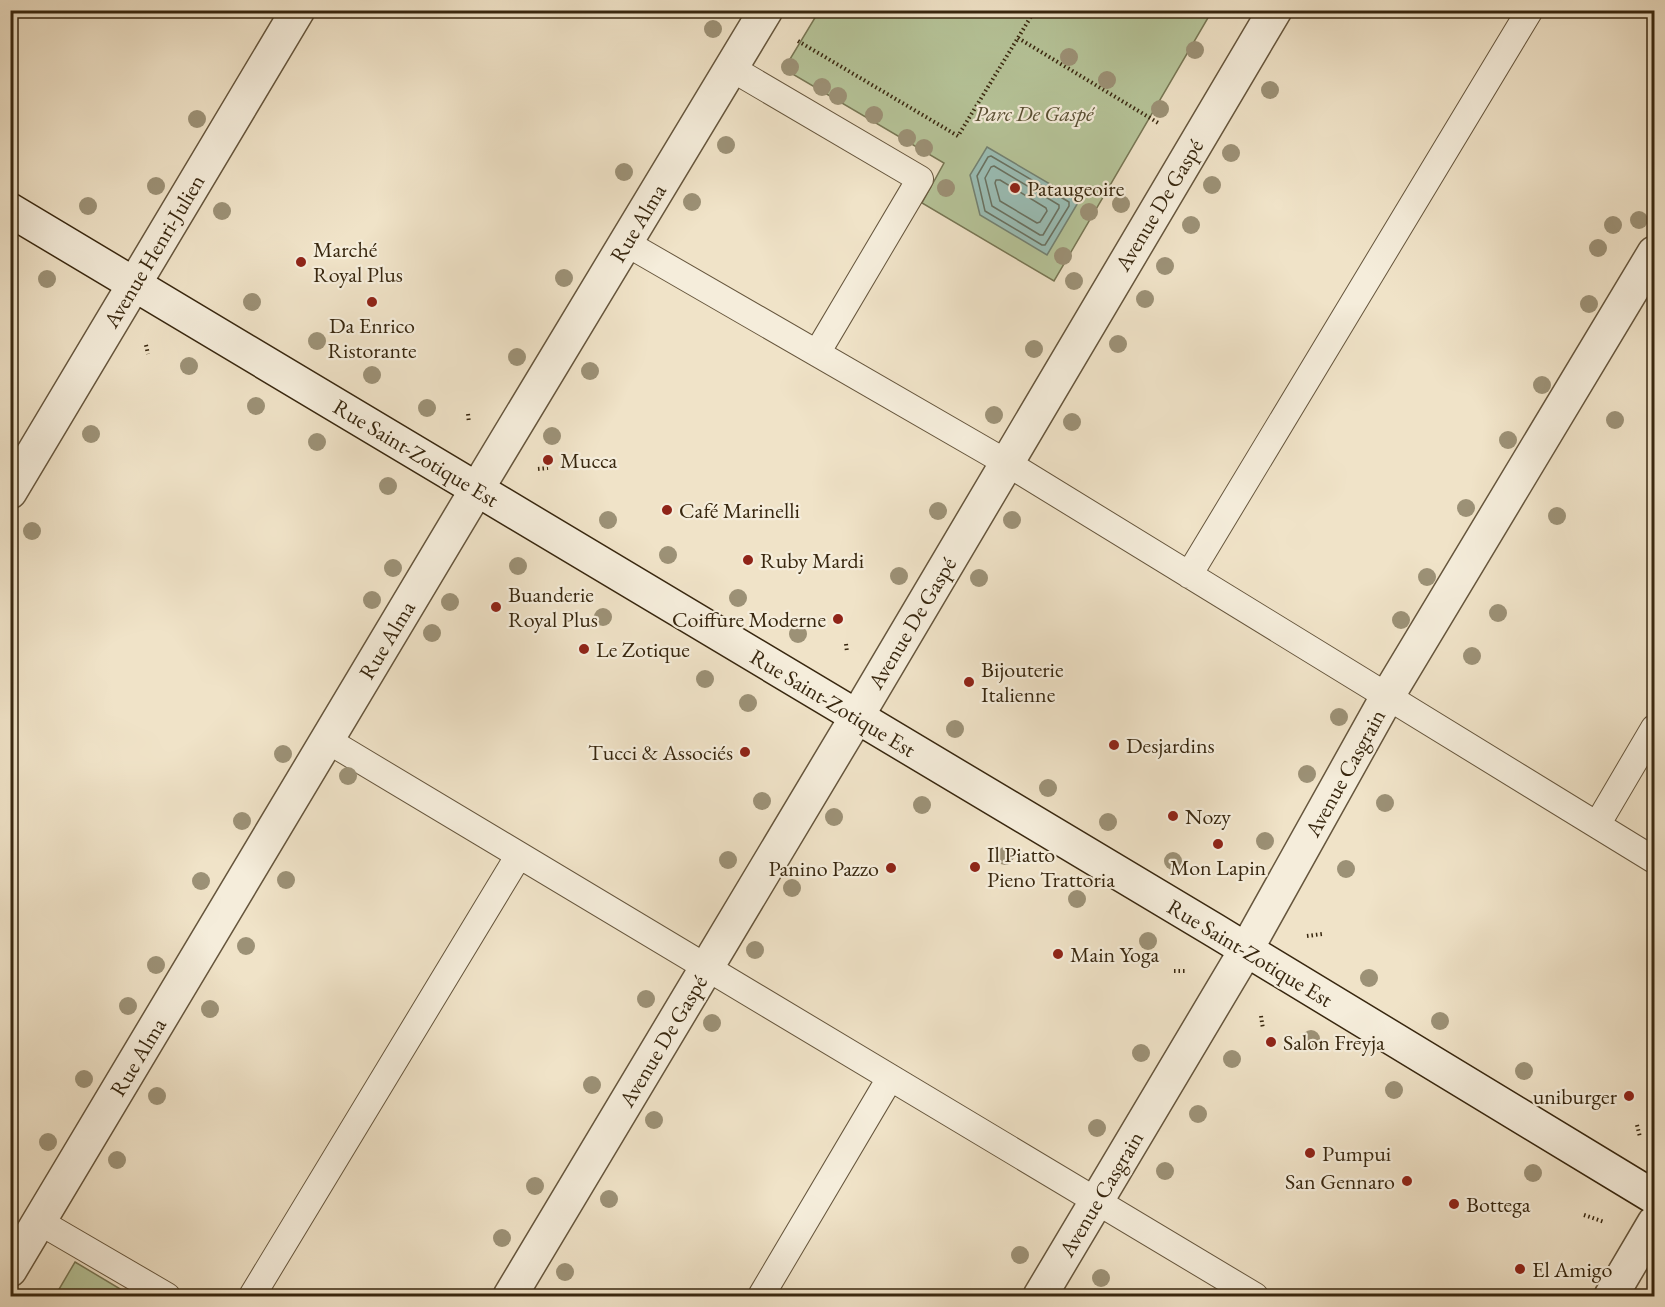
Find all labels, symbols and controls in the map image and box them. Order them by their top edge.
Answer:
park label: Parc De Gaspé [974,99,1096,128]
street label: Avenue De Gaspé [1108,133,1210,277]
street label: Avenue Henri-Julien [96,169,212,334]
place label: Pataugeoire [1027,174,1125,203]
street label: Rue Alma [603,178,673,268]
marker: Pataugeoire [1008,181,1022,195]
place label: Marché Royal Plus [313,235,403,289]
marker: Marché Royal Plus [294,255,308,269]
marker: Da Enrico Ristorante [365,295,379,309]
place label: Da Enrico Ristorante [327,311,417,365]
street label: Rue Saint-Zotique Est [328,392,504,514]
place label: Mucca [560,446,618,475]
marker: Mucca [541,453,555,467]
place label: Café Marinelli [679,496,800,525]
marker: Café Marinelli [660,503,674,517]
place label: Ruby Mardi [760,546,864,575]
street label: Avenue De Gaspé [861,551,963,695]
marker: Ruby Mardi [741,553,755,567]
place label: Buanderie Royal Plus [508,580,598,634]
street label: Rue Alma [352,595,422,685]
marker: Buanderie Royal Plus [489,600,503,614]
place label: Coiffure Moderne [672,605,826,634]
marker: Coiffure Moderne [831,612,845,626]
place label: Le Zotique [596,635,690,664]
marker: Le Zotique [577,642,591,656]
street label: Rue Saint-Zotique Est [745,642,921,764]
place label: Bijouterie Italienne [981,655,1064,709]
marker: Bijouterie Italienne [962,675,976,689]
street label: Avenue Casgrain [1297,704,1392,843]
place label: Desjardins [1126,731,1215,760]
place label: Tucci & Associés [588,738,733,767]
marker: Desjardins [1107,738,1121,752]
marker: Tucci & Associés [738,745,752,759]
place label: Nozy [1185,802,1231,831]
marker: Nozy [1166,809,1180,823]
marker: Mon Lapin [1211,837,1225,851]
place label: Il Piatto Pieno Trattoria [987,840,1115,894]
place label: Mon Lapin [1170,853,1267,882]
place label: Panino Pazzo [768,854,879,883]
marker: Il Piatto Pieno Trattoria [968,860,982,874]
marker: Panino Pazzo [884,861,898,875]
street label: Rue Saint-Zotique Est [1162,892,1338,1014]
place label: Main Yoga [1070,940,1160,969]
marker: Main Yoga [1051,947,1065,961]
street label: Avenue De Gaspé [612,969,714,1113]
street label: Rue Alma [103,1012,173,1102]
place label: Salon Freyja [1283,1028,1385,1057]
marker: Salon Freyja [1264,1035,1278,1049]
place label: uniburger [1533,1082,1618,1111]
marker: uniburger [1622,1089,1636,1103]
street label: Avenue Casgrain [1052,1125,1150,1263]
place label: Pumpui [1322,1139,1391,1168]
marker: Pumpui [1303,1146,1317,1160]
place label: San Gennaro [1285,1167,1395,1196]
marker: San Gennaro [1400,1174,1414,1188]
place label: Bottega [1466,1190,1531,1219]
marker: Bottega [1447,1197,1461,1211]
place label: El Amigo [1532,1255,1612,1284]
marker: El Amigo [1513,1262,1527,1276]

